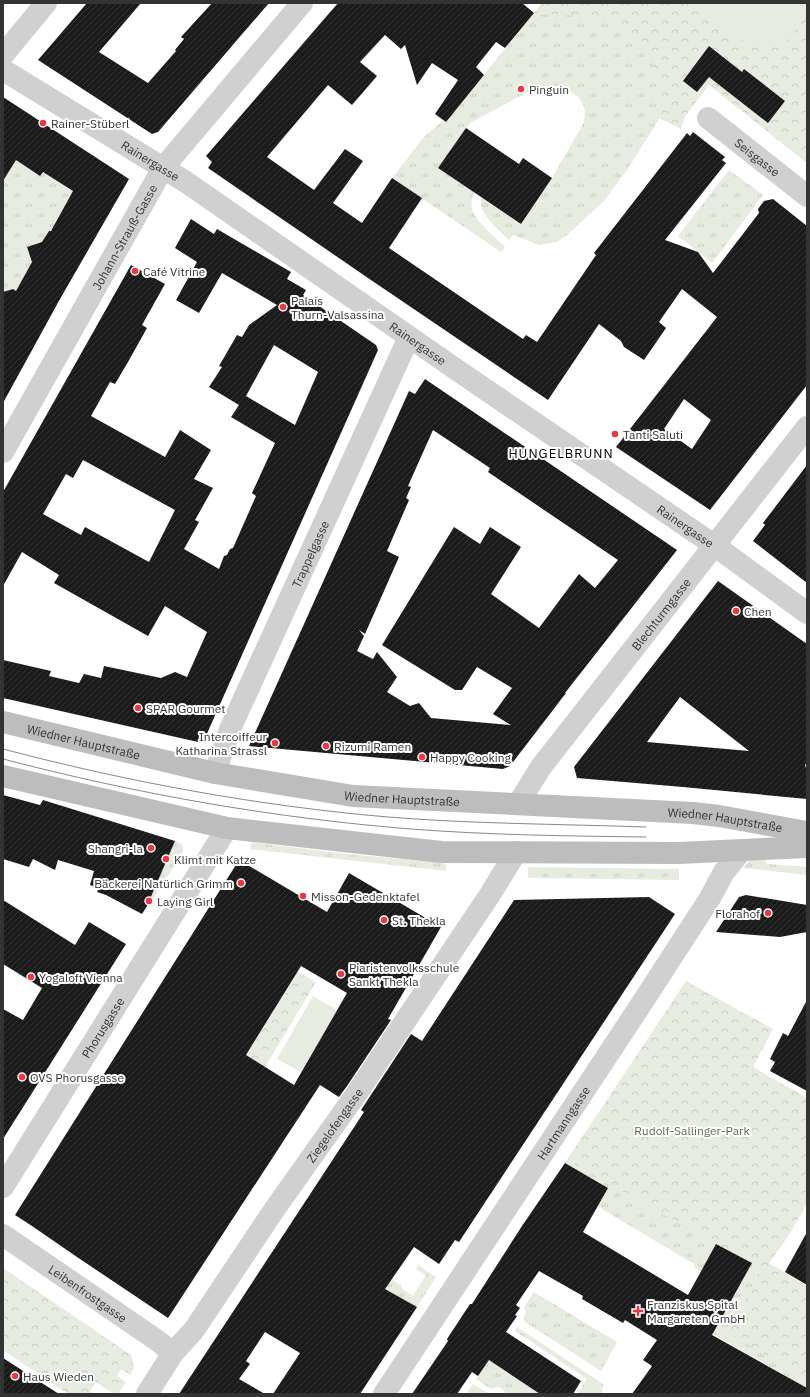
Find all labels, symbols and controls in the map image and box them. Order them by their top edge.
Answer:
place label: Pinguin [529,82,569,97]
marker: Pinguin [516,84,526,94]
place label: Rainer-Stüberl [51,116,129,131]
marker: Rainer-Stüberl [38,118,48,128]
street label: Seisgasse [732,135,783,180]
street label: Rainergasse [119,137,183,184]
street label: Johann-Strauß-Gasse [89,181,160,292]
place label: Café Vitrine [143,264,206,279]
marker: Café Vitrine [130,266,140,276]
place label: Palais Thurn-Valsassina [291,293,385,322]
marker: Palais Thurn-Valsassina [278,302,288,312]
street label: Rainergasse [387,318,450,368]
place label: Tanti Saluti [623,427,683,442]
marker: Tanti Saluti [610,429,620,439]
district label: HUNGELBRUNN [508,445,614,462]
street label: Rainergasse [654,501,717,551]
street label: Trappelgasse [288,518,332,590]
street label: Blechturmgasse [628,574,694,653]
place label: Chen [744,604,772,619]
marker: Chen [731,606,741,616]
place label: SPAR Gourmet [146,701,225,716]
marker: SPAR Gourmet [133,703,143,713]
street label: Wiedner Hauptstraße [26,721,142,762]
place label: Intercoiffeur Katharina Strassl [175,729,268,758]
marker: Intercoiffeur Katharina Strassl [270,738,280,748]
place label: Rizumi Ramen [334,739,411,754]
marker: Rizumi Ramen [321,741,331,751]
place label: Happy Cooking [430,750,512,765]
marker: Happy Cooking [417,752,427,762]
street label: Wiedner Hauptstraße [343,787,461,809]
street label: Wiedner Hauptstraße [667,804,784,835]
place label: Shangri-la [88,841,144,856]
marker: Shangri-la [146,843,156,853]
place label: Klimt mit Katze [174,852,256,867]
marker: Klimt mit Katze [161,854,171,864]
place label: Bäckerei Natürlich Grimm [94,876,233,891]
marker: Bäckerei Natürlich Grimm [236,878,246,888]
place label: Misson-Gedenktafel [311,889,420,904]
marker: Misson-Gedenktafel [298,891,308,901]
place label: Laying Girl [157,894,213,909]
marker: Laying Girl [144,896,154,906]
place label: Florahof [715,906,760,921]
marker: Florahof [763,908,773,918]
place label: St. Thekla [392,913,446,928]
marker: St. Thekla [379,915,389,925]
place label: Piaristenvolksschule Sankt Thekla [349,960,460,989]
marker: Piaristenvolksschule Sankt Thekla [336,969,346,979]
place label: Yogaloft Vienna [39,970,123,985]
marker: Yogaloft Vienna [26,972,36,982]
street label: Phorusgasse [78,994,127,1061]
place label: OVS Phorusgasse [30,1070,124,1085]
marker: OVS Phorusgasse [17,1072,27,1082]
street label: Hartmanngasse [533,1083,593,1162]
street label: Ziegelofengasse [303,1085,366,1165]
park label: Rudolf-Sallinger-Park [634,1123,750,1138]
street label: Leibenfrostgasse [46,1261,130,1325]
place label: Franziskus Spital Margareten GmbH [647,1297,746,1326]
marker: Franziskus Spital Margareten GmbH [632,1305,644,1317]
place label: Haus Wieden [23,1369,94,1384]
marker: Haus Wieden [10,1371,20,1381]

